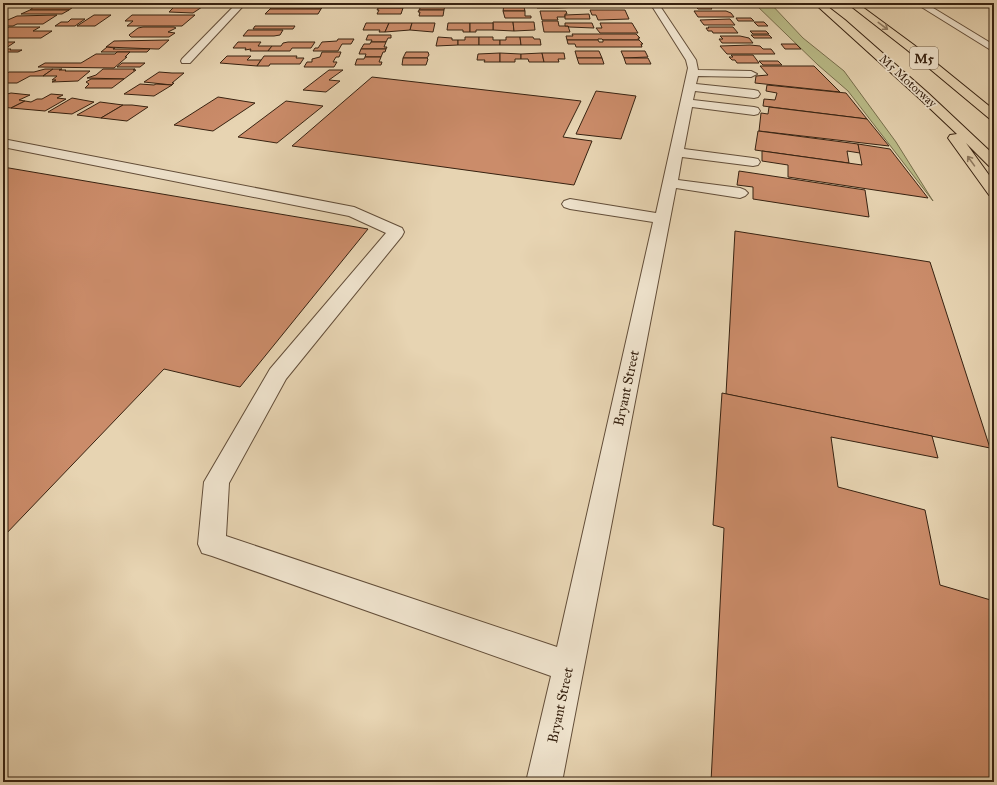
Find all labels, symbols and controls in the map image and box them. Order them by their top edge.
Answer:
one-way arrow [877,22,888,30]
road number: M5 [910,47,938,69]
street label: M5 Motorway [876,52,940,111]
one-way arrow [967,155,975,166]
street label: Bryant Street [610,349,643,428]
street label: Bryant Street [544,666,577,745]

